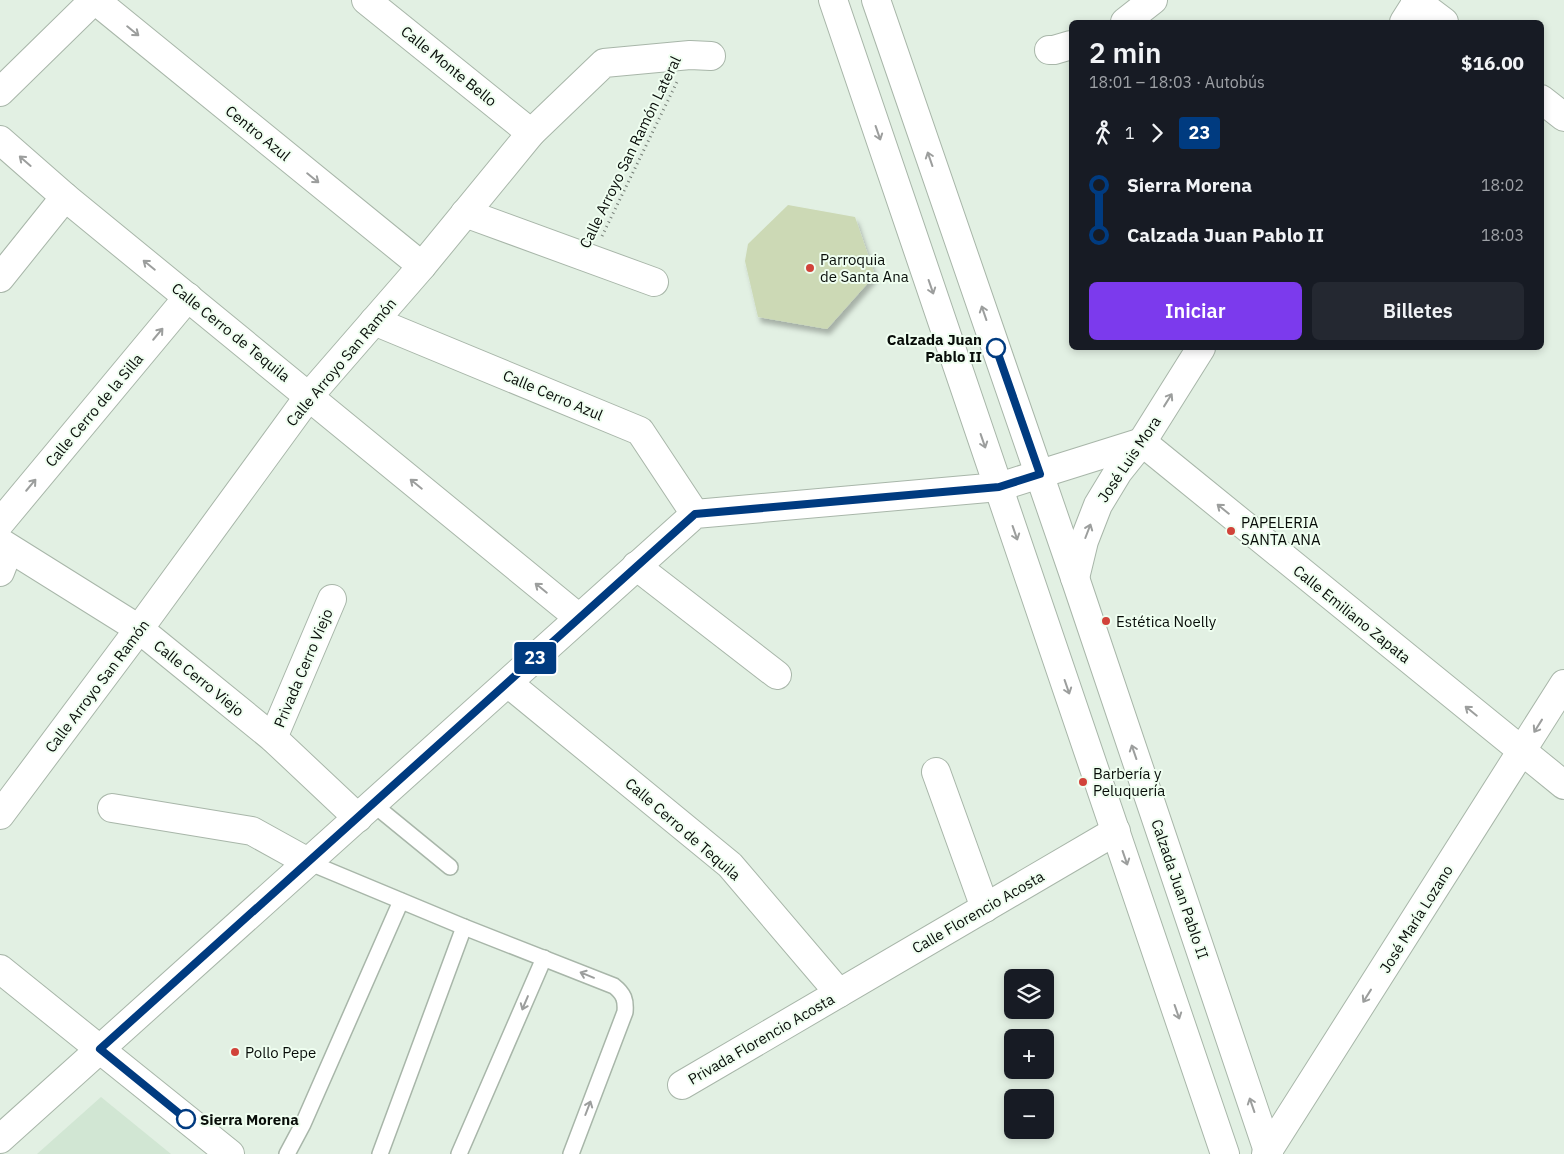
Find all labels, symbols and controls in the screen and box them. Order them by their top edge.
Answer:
street label: Calle Monte Bello [397,22,501,110]
one-way arrow [126,25,139,36]
text: 2 min [1089,34,1161,71]
text: $16.00 [1461,51,1524,75]
street label: Calle Arroyo San Ramón Lateral [575,53,685,251]
text: 18:01 – 18:03 · Autobús [1089,72,1265,92]
street label: Centro Azul [222,101,294,165]
icon: walk [1089,119,1117,147]
icon: forward [1143,119,1171,147]
text: 23 [1189,121,1210,144]
text: 1 [1125,123,1135,143]
one-way arrow [874,125,884,141]
one-way arrow [925,151,935,167]
one-way arrow [18,155,31,167]
one-way arrow [306,172,319,183]
text: Sierra Morena [1127,173,1252,197]
text: 18:02 [1481,175,1524,195]
text: Calzada Juan Pablo II [1127,223,1324,247]
text: 18:03 [1481,225,1524,245]
place label: Parroquia de Santa Ana [820,250,909,286]
one-way arrow [143,260,156,271]
marker: Parroquia de Santa Ana [804,262,816,274]
street label: Calle Cerro de Tequila [168,278,294,386]
one-way arrow [927,278,936,294]
button: Iniciar [1089,282,1302,340]
button: Billetes [1312,282,1524,340]
street label: Calle Arroyo San Ramón [282,294,400,430]
one-way arrow [978,305,988,321]
one-way arrow [152,327,163,340]
place label: Calzada Juan Pablo II [887,330,982,366]
marker: Calzada Juan Pablo II [986,338,1006,358]
street label: Calle Cerro de la Silla [41,349,147,471]
street label: Calle Cerro Azul [500,365,606,425]
one-way arrow [1163,394,1173,408]
street label: José Luis Mora [1093,412,1165,506]
one-way arrow [979,432,989,448]
one-way arrow [26,479,37,492]
one-way arrow [410,479,423,490]
one-way arrow [1217,503,1230,514]
place label: PAPELERIA SANTA ANA [1241,513,1321,549]
one-way arrow [1084,524,1093,539]
one-way arrow [1011,525,1020,541]
marker: PAPELERIA SANTA ANA [1225,525,1237,537]
street label: Calle Emiliano Zapata [1289,561,1415,667]
one-way arrow [535,582,548,593]
street label: Privada Cerro Viejo [269,606,337,730]
place label: Estética Noelly [1116,612,1217,631]
marker: Estética Noelly [1100,615,1112,627]
street label: Calle Arroyo San Ramón [41,616,153,756]
street label: Calle Cerro Viejo [150,636,248,720]
line badge: 23 [512,642,558,674]
text: 23 [524,646,546,669]
one-way arrow [1063,679,1072,694]
one-way arrow [1465,705,1478,716]
one-way arrow [1533,718,1543,732]
one-way arrow [1129,745,1138,760]
place label: Barbería y Peluquería [1093,764,1165,800]
street label: Calle Cerro de Tequila [621,774,745,884]
marker: Barbería y Peluquería [1077,776,1089,788]
street label: Calzada Juan Pablo II [1147,817,1213,961]
one-way arrow [1121,849,1130,865]
street label: José María Lozano [1375,862,1457,976]
street label: Calle Florencio Acosta [909,866,1047,958]
map controls [1004,969,1054,1139]
button: layers [1004,969,1054,1019]
one-way arrow [580,970,595,980]
one-way arrow [1362,988,1372,1002]
street label: Privada Florencio Acosta [684,989,838,1089]
one-way arrow [519,995,528,1010]
one-way arrow [1173,1003,1182,1019]
button: + [1004,1029,1054,1079]
place label: Pollo Pepe [245,1043,316,1062]
marker: Pollo Pepe [229,1046,241,1058]
button: − [1004,1089,1054,1139]
one-way arrow [1247,1098,1256,1114]
one-way arrow [584,1101,593,1117]
marker: Sierra Morena [176,1109,196,1129]
place label: Sierra Morena [200,1110,299,1129]

